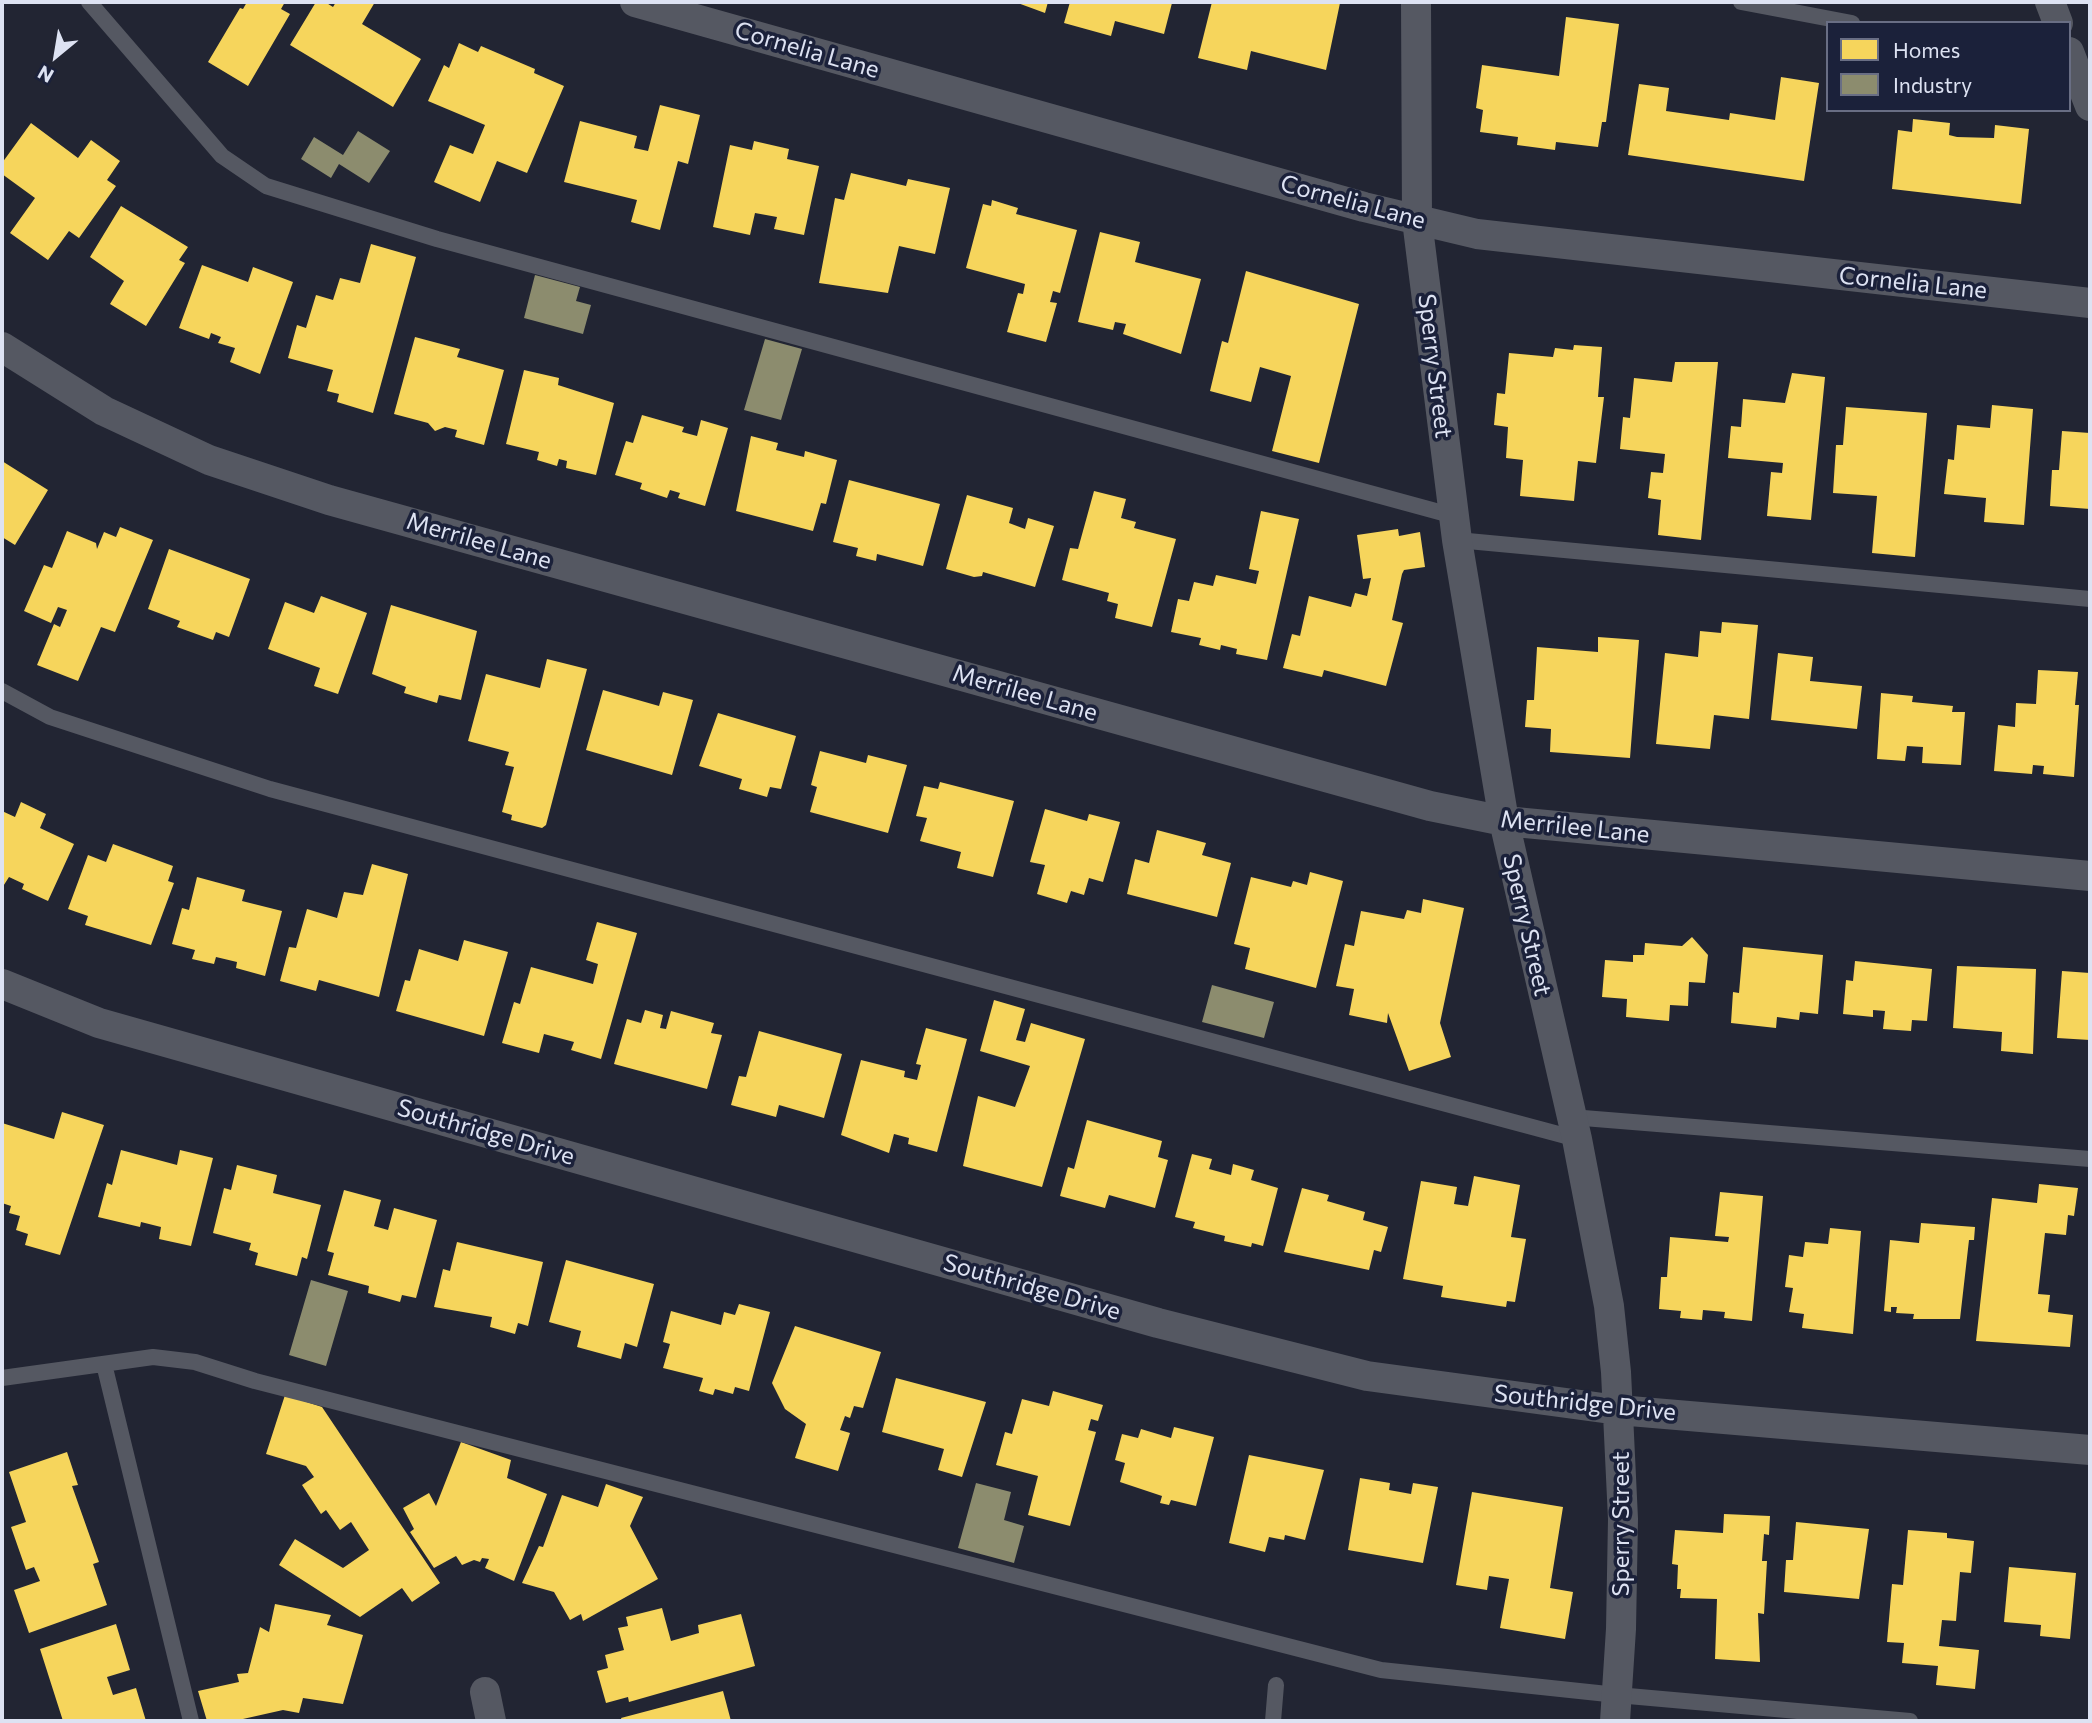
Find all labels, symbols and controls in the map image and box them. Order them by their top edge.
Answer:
street label: Cornelia Lane [731,16,883,84]
north arrow [21,21,91,91]
legend [1826,21,2071,112]
text: Homes [1893,37,1960,62]
text: N [33,61,57,88]
text: Industry [1893,72,1972,97]
street label: Cornelia Lane [1277,169,1429,235]
street label: Cornelia Lane [1837,261,1989,305]
street label: Sperry Street [1412,292,1458,440]
street label: Merrilee Lane [403,507,555,575]
street label: Merrilee Lane [949,659,1101,727]
street label: Merrilee Lane [1499,805,1651,849]
street label: Sperry Street [1497,851,1557,999]
street label: Southridge Drive [394,1093,578,1171]
street label: Southridge Drive [940,1248,1124,1326]
street label: Southridge Drive [1492,1379,1678,1427]
street label: Sperry Street [1607,1452,1635,1596]

